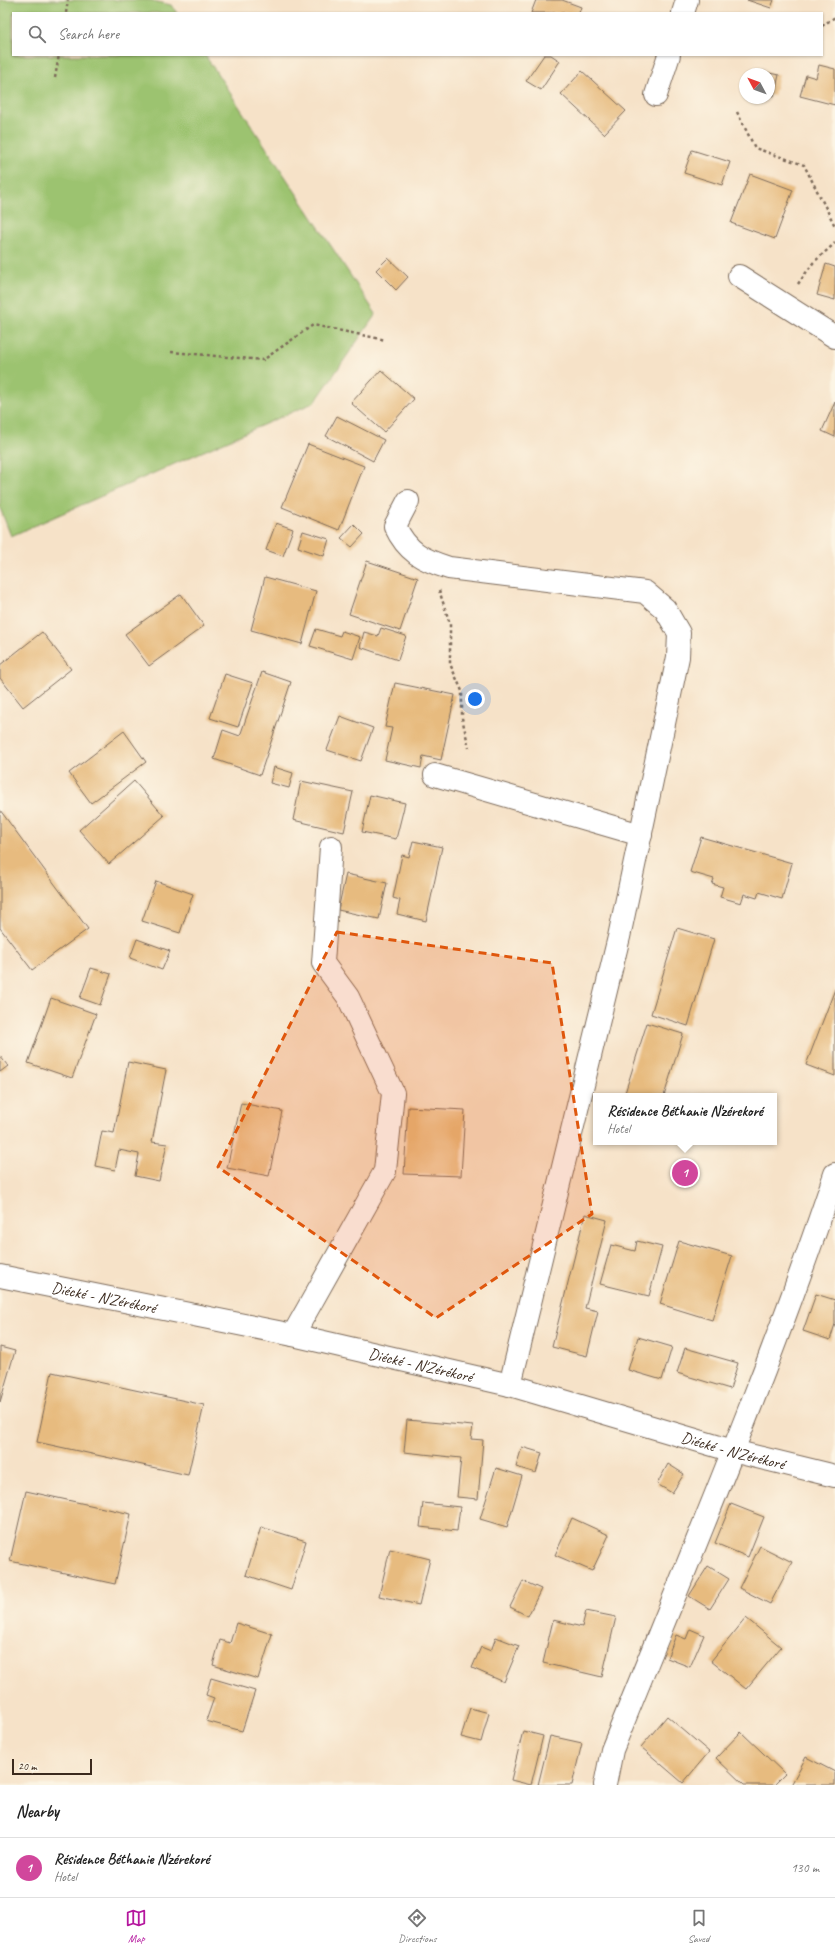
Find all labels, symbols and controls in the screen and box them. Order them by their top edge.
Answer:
search box [12,12,823,56]
icon: search [26,23,48,45]
text: Search here [58,25,119,44]
north arrow [739,68,775,104]
your location [465,689,485,709]
popup [593,1093,777,1145]
text: Résidence Béthanie N'zérekoré [607,1102,763,1121]
text: Hotel [607,1121,630,1137]
pin: 1 [672,1158,698,1188]
street label: Diécké - N'Zérékoré [50,1278,160,1319]
street label: Diécké - N'Zérékoré [367,1344,477,1388]
street label: Diécké - N'Zérékoré [679,1427,789,1475]
scale bar [12,1757,92,1776]
text: 20 m [18,1759,37,1773]
text: Nearby [16,1801,59,1822]
text: Résidence Béthanie N'zérekoré [54,1850,209,1869]
text: 1 [26,1860,32,1876]
text: 130 m [791,1860,819,1876]
text: Hotel [54,1869,77,1885]
tab: Map [125,1907,147,1945]
tab: Directions [398,1907,437,1945]
tab: Saved [688,1907,710,1945]

